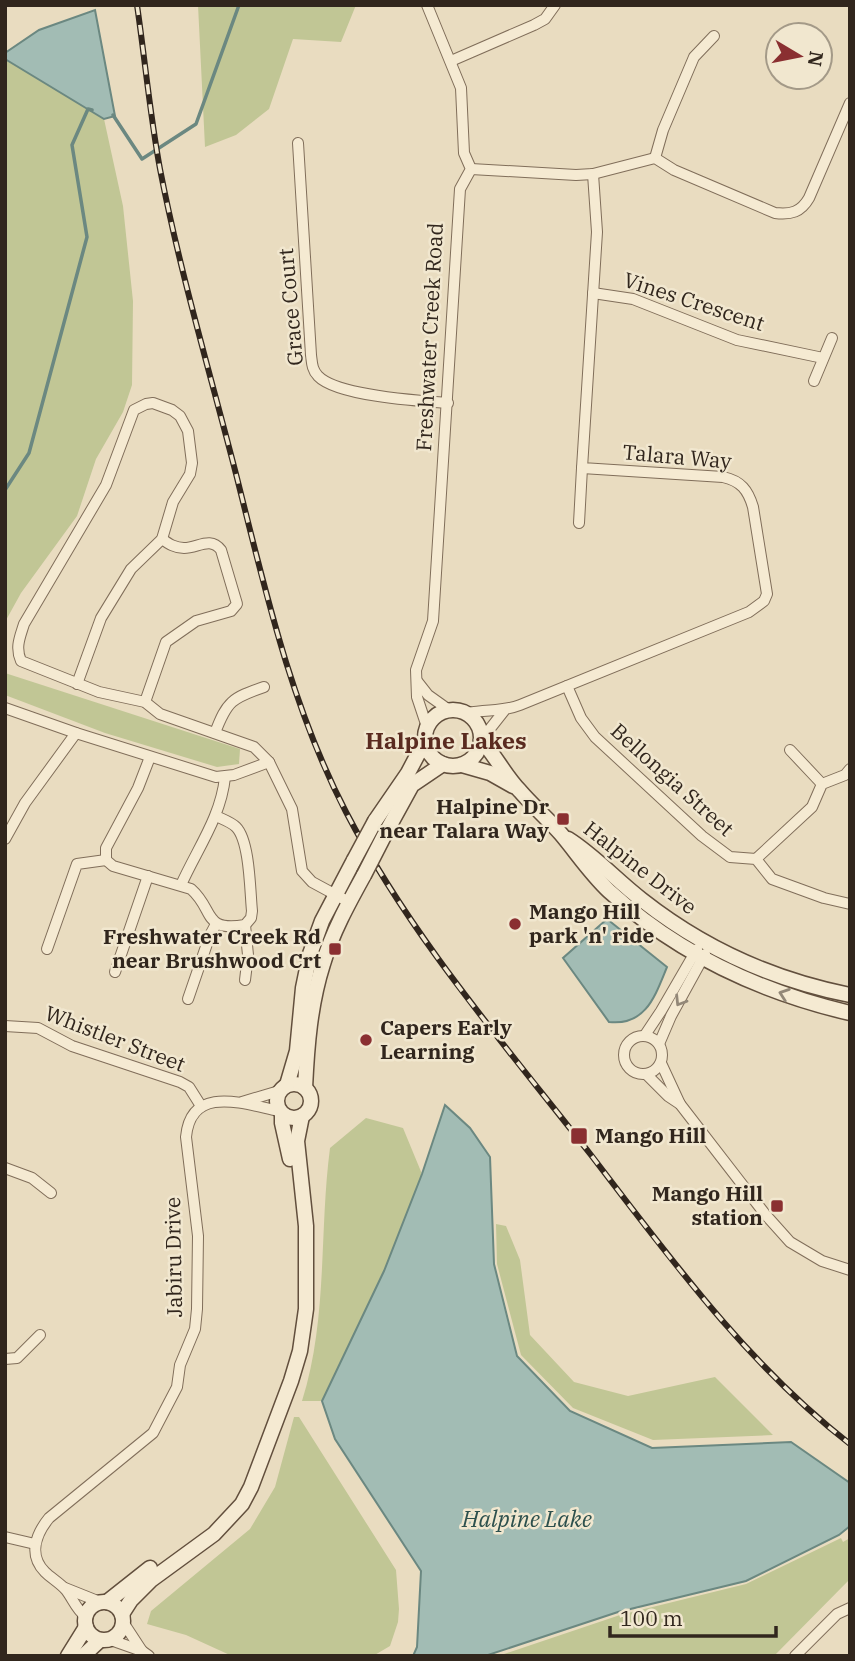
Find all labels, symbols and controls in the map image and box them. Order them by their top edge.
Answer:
north arrow [764,21,834,91]
text: N [803,49,829,68]
street label: Freshwater Creek Road [409,222,449,452]
street label: Grace Court [271,247,309,367]
street label: Vines Crescent [620,265,768,337]
street label: Talara Way [621,437,734,475]
street label: Bellongia Street [605,716,740,842]
district label: Halpine Lakes [365,725,527,755]
place label: Halpine Dr near Talara Way [379,792,550,844]
marker: Halpine Dr near Talara Way [555,811,571,827]
street label: Halpine Drive [578,814,703,920]
place label: Mango Hill park 'n' ride [529,897,655,949]
marker: Mango Hill park 'n' ride [507,916,523,932]
place label: Freshwater Creek Rd near Brushwood Crt [103,922,321,974]
marker: Freshwater Creek Rd near Brushwood Crt [327,941,343,957]
one-way arrow [778,988,791,1002]
one-way arrow [676,993,689,1006]
street label: Whistler Street [41,998,190,1078]
place label: Capers Early Learning [380,1013,512,1065]
marker: Capers Early Learning [358,1032,374,1048]
place label: Mango Hill [595,1121,707,1149]
marker: Mango Hill [569,1126,589,1146]
place label: Mango Hill station [652,1179,763,1231]
street label: Jabiru Drive [158,1197,188,1318]
marker: Mango Hill station [769,1198,785,1214]
water label: Halpine Lake [461,1503,592,1533]
scale bar [610,1594,776,1638]
text: 100 m [620,1604,683,1632]

